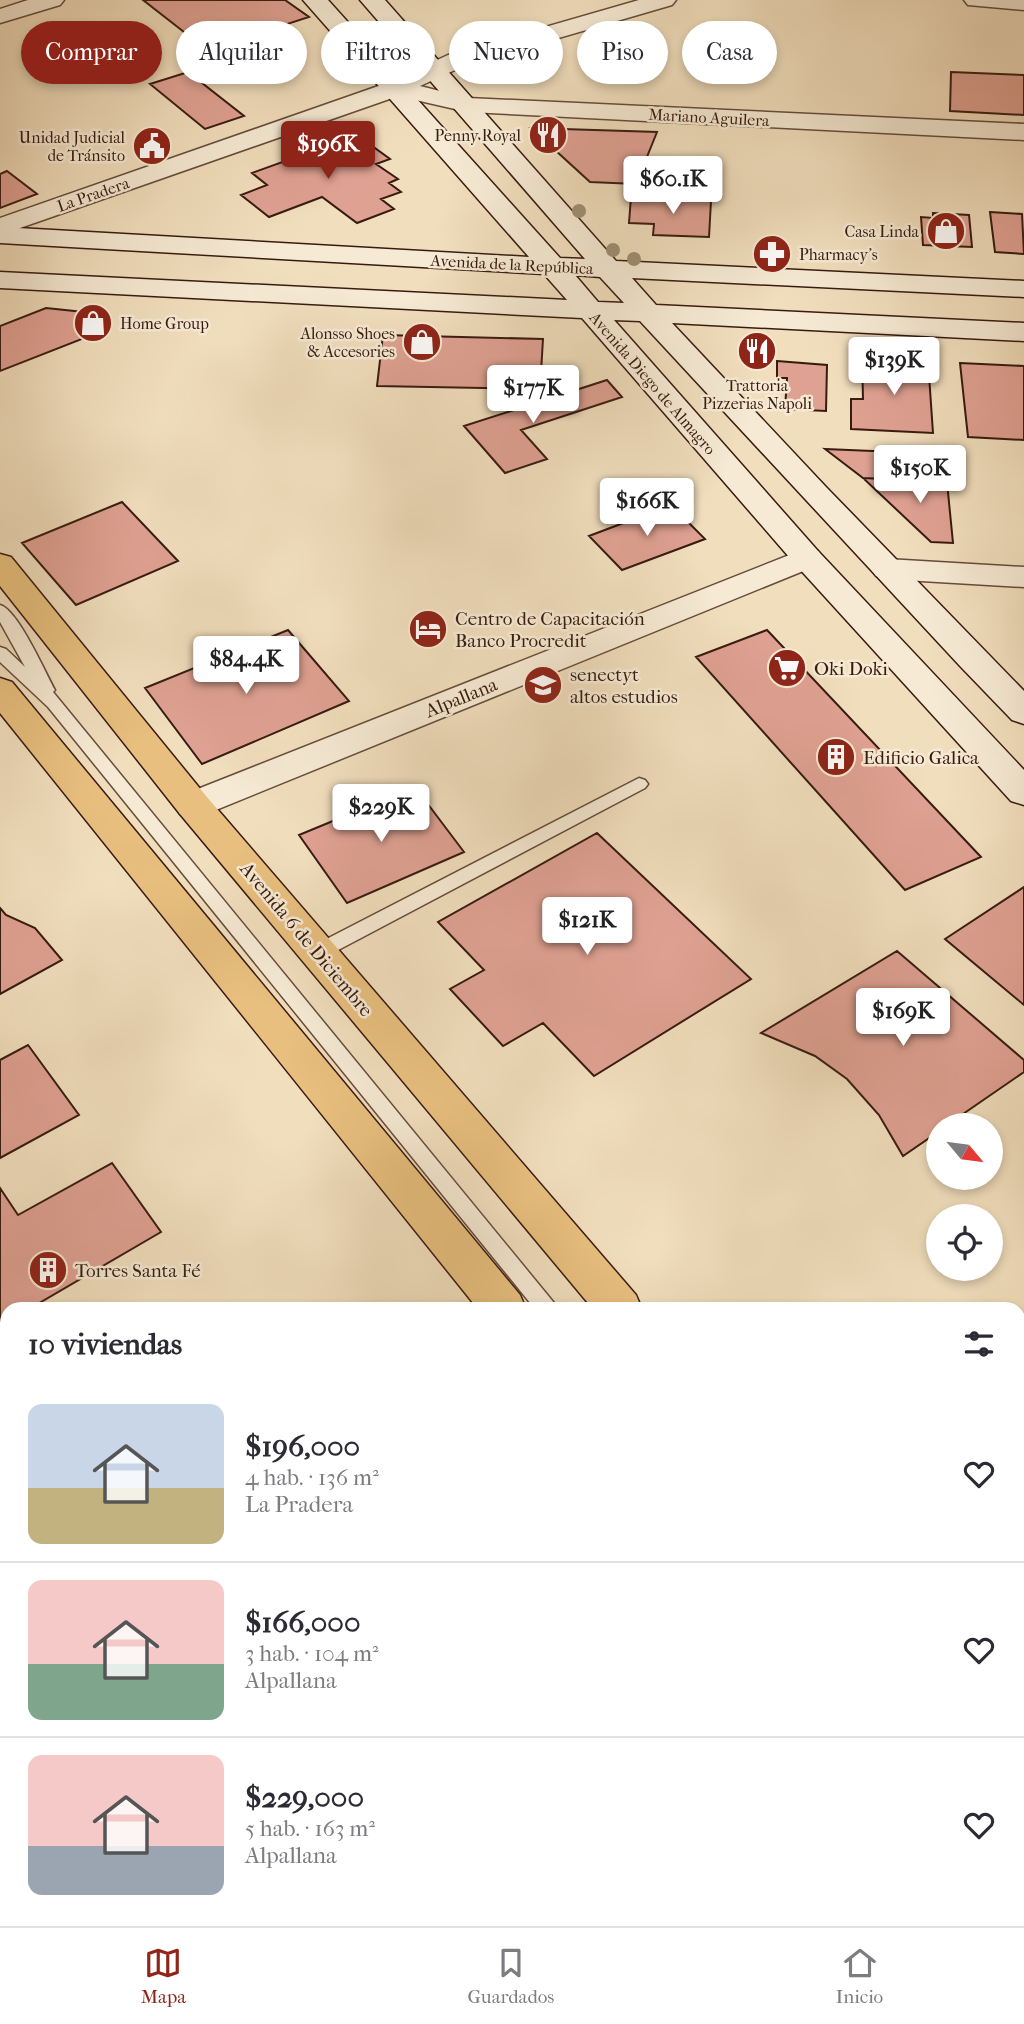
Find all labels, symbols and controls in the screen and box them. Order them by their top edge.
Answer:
chip: Comprar [21,21,162,84]
chip: Alquilar [176,21,307,84]
chip: Filtros [321,21,435,84]
chip: Nuevo [449,21,563,84]
chip: Piso [577,21,668,84]
chip: Casa [682,21,777,84]
street label: Mariano Aguilera [648,105,771,130]
restaurant icon: Penny Royal [527,114,569,156]
pin: $196K [279,122,377,181]
public building icon: Unidad Judicial de Tránsito [131,125,173,167]
place label: Penny Royal [435,126,522,145]
place label: Unidad Judicial de Tránsito [19,128,126,165]
text: $196K [297,130,359,157]
pin: $60.1K [616,156,730,216]
text: $60.1K [639,165,707,192]
street label: La Pradera [55,173,132,216]
shop icon: Casa Linda [925,210,967,252]
place label: Casa Linda [844,222,920,241]
pharmacy icon: Pharmacy's [751,233,793,275]
place label: Pharmacy's [799,245,878,264]
street label: Avenida de la República [429,251,594,278]
shop icon: Home Group [72,302,114,344]
street label: Avenida Diego de Almagro [585,307,720,459]
place label: Home Group [120,314,209,333]
shop icon: Alonsso Shoes & Accesories [401,321,443,363]
place label: Alonsso Shoes & Accesories [300,324,395,361]
restaurant icon: Trattoria Pizzerias Napoli [736,330,778,372]
pin: $139K [845,338,943,397]
text: $139K [864,346,924,373]
pin: $177K [484,366,582,425]
text: $177K [503,374,563,401]
place label: Trattoria Pizzerias Napoli [702,376,812,413]
pin: $150K [871,446,969,505]
text: $150K [890,454,950,481]
pin: $166K [598,478,696,538]
text: $166K [616,487,678,514]
hotel icon: Centro de Capacitación Banco Procredit [407,608,449,650]
place label: Centro de Capacitación Banco Procredit [455,608,645,652]
pin: $84.4K [189,636,303,696]
text: $84.4K [209,645,283,672]
supermarket icon: Oki Doki [766,647,808,689]
place label: Oki Doki [814,658,888,680]
school or university icon: senectyt altos estudios [522,664,564,706]
place label: senectyt altos estudios [570,664,678,708]
street label: Alpallana [421,673,501,723]
building icon: Edificio Galica [815,736,857,778]
place label: Edificio Galica [863,747,979,769]
pin: $229K [332,784,430,844]
text: $229K [348,793,414,820]
street label: Avenida 6 de Diciembre [235,857,377,1021]
pin: $121K [538,898,636,957]
text: $121K [558,906,616,933]
pin: $169K [854,988,952,1048]
text: $169K [872,997,934,1024]
north arrow [926,1113,1003,1190]
map controls [926,1113,1003,1281]
button: locate [926,1204,1003,1281]
building icon: Torres Santa Fé [27,1249,69,1291]
place label: Torres Santa Fé [75,1260,201,1282]
icon: filters [960,1325,998,1363]
text: 10 viviendas [28,1327,182,1362]
text: $196,000 [245,1429,360,1464]
icon: home [84,1432,168,1516]
icon: heart [960,1455,998,1493]
text: 4 hab. · 136 m² [245,1464,379,1491]
text: La Pradera [245,1491,353,1518]
text: $166,000 [245,1605,360,1640]
icon: home [84,1608,168,1692]
icon: heart [960,1631,998,1669]
text: 3 hab. · 104 m² [245,1640,379,1667]
text: Alpallana [245,1667,337,1694]
text: $229,000 [245,1780,364,1815]
icon: home [84,1783,168,1867]
icon: heart [960,1806,998,1844]
text: 5 hab. · 163 m² [245,1815,375,1842]
text: Alpallana [245,1842,337,1869]
tab: Mapa [141,1944,186,2008]
tab: Guardados [467,1944,554,2008]
tab: Inicio [836,1944,883,2008]

